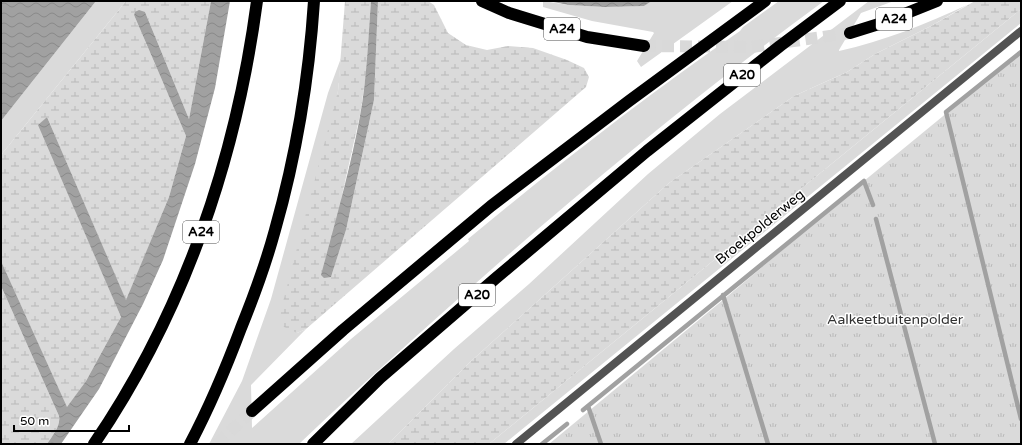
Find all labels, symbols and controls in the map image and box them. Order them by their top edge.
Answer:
road number: A24 [876,8,912,30]
road number: A24 [544,18,580,40]
road number: A20 [724,64,760,86]
street label: Broekpolderweg [712,186,808,268]
road number: A24 [183,221,219,243]
road number: A20 [459,284,495,306]
park label: Aalkeetbuitenpolder [827,311,964,328]
scale bar [14,407,129,433]
text: 50 m [20,414,49,428]

